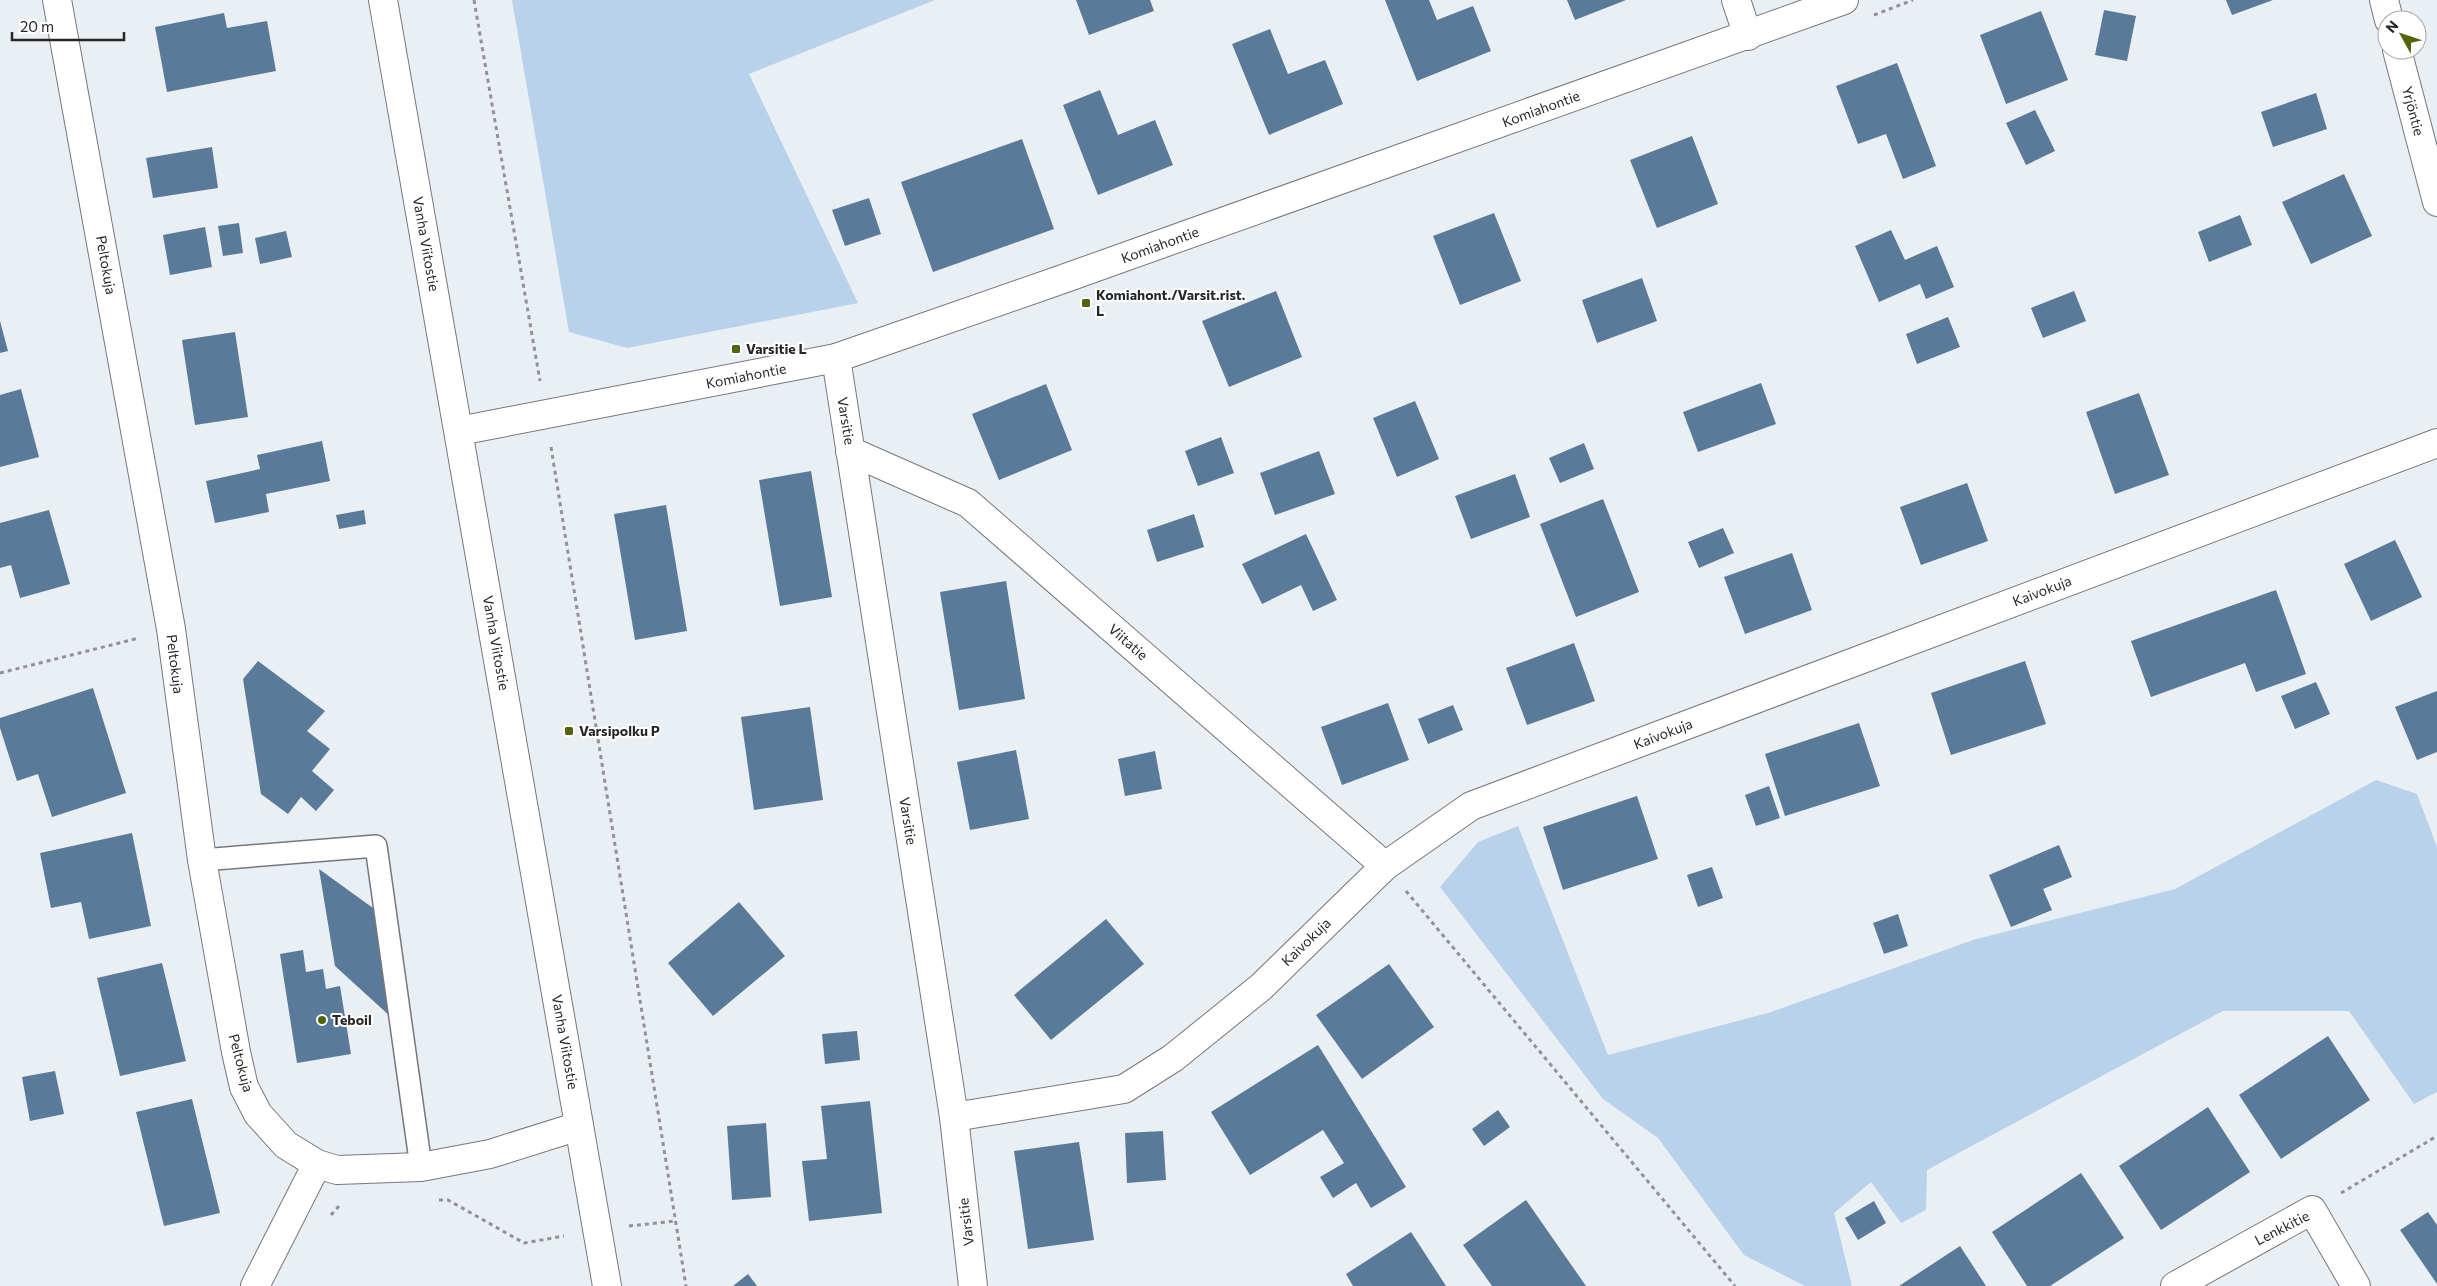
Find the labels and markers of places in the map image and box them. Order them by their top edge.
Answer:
place label: Komiahont./Varsit.rist. L [1096,286,1246,319]
marker: Komiahont./Varsit.rist. L [1080,297,1092,309]
place label: Varsitie L [746,340,807,357]
marker: Varsitie L [730,343,742,355]
place label: Varsipolku P [579,722,660,739]
marker: Varsipolku P [563,725,575,737]
place label: Teboil [332,1011,372,1028]
marker: Teboil [316,1014,328,1026]

